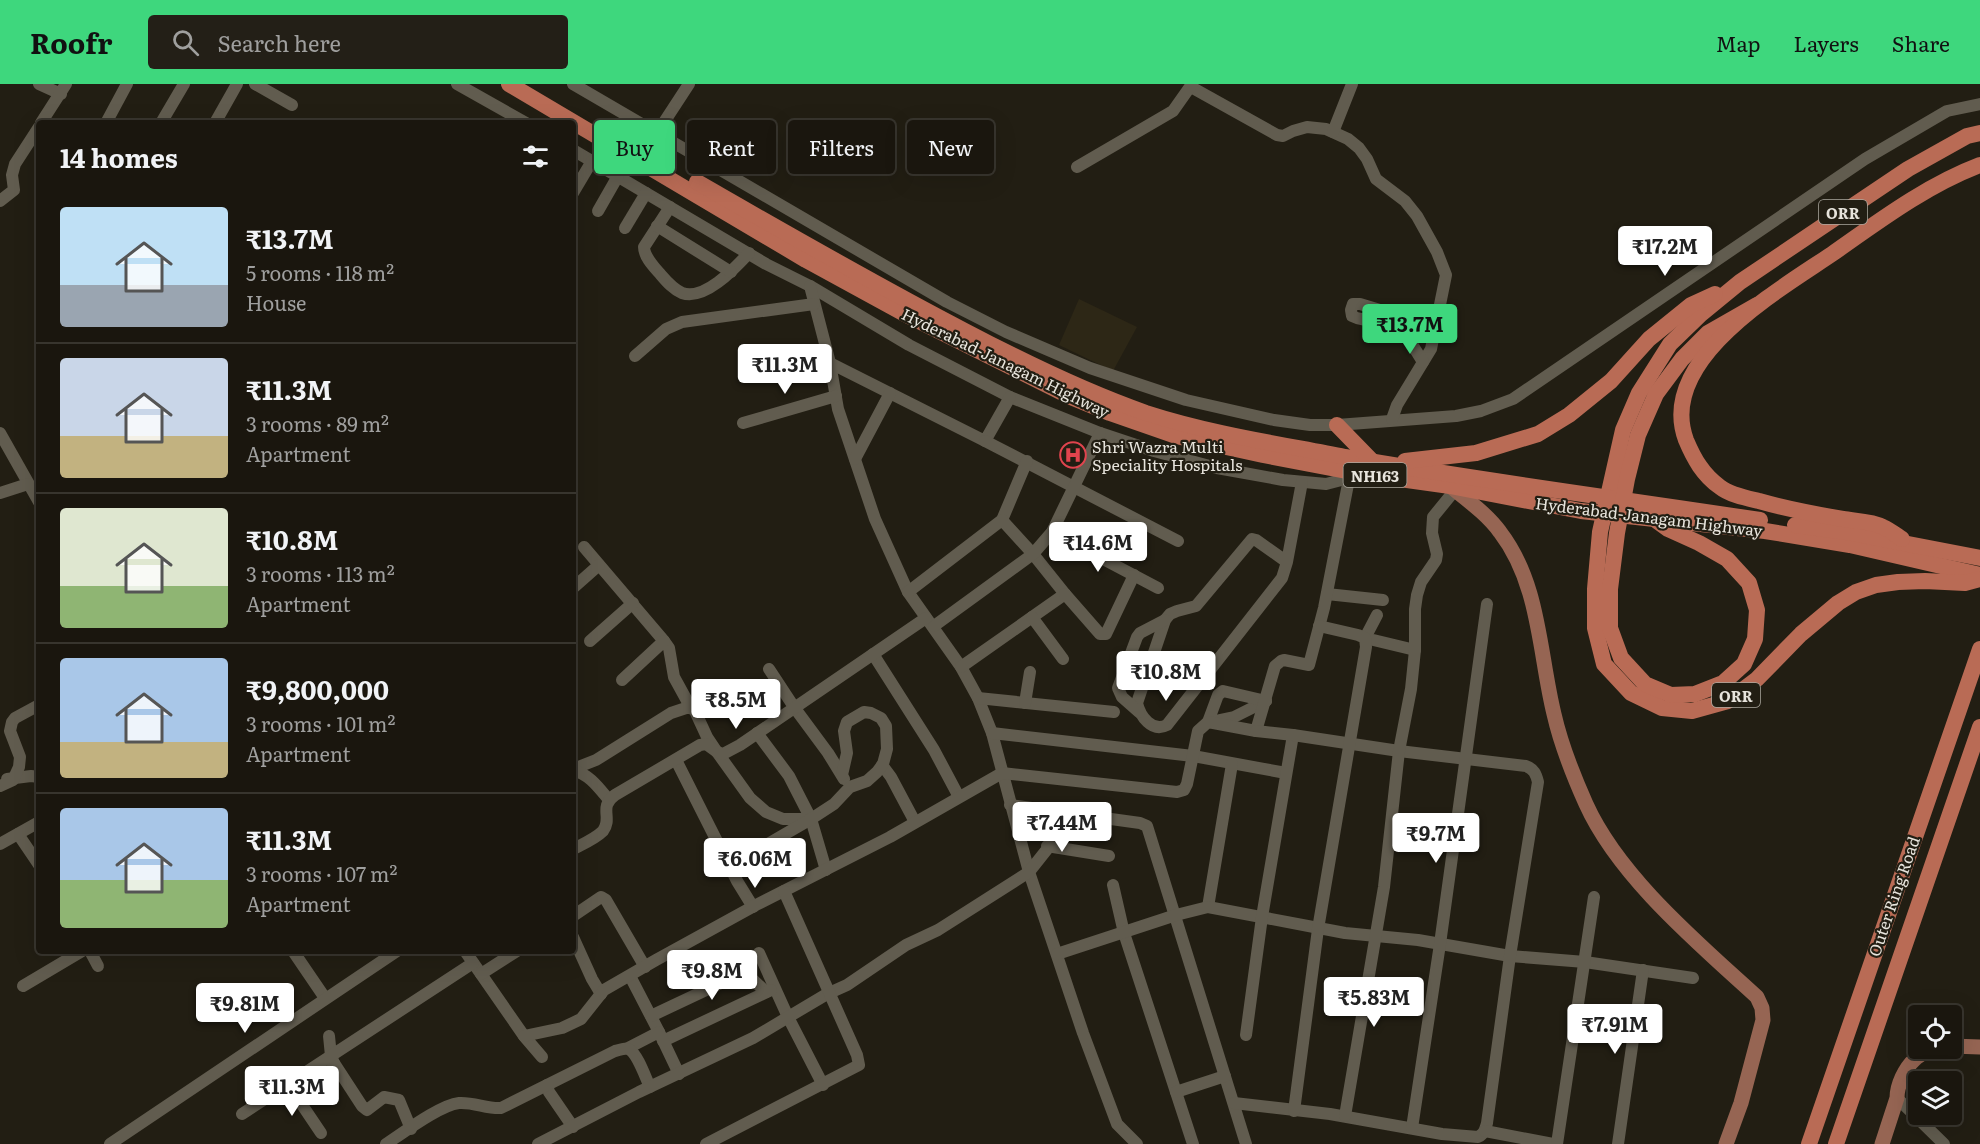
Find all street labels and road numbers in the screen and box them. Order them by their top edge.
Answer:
road number: ORR [1819,200,1867,224]
street label: Hyderabad-Janagam Highway [898,301,1115,423]
road number: NH163 [1344,463,1406,487]
street label: Hyderabad-Janagam Highway [1534,490,1765,542]
road number: ORR [1712,683,1760,707]
street label: Outer Ring Road [1861,833,1925,959]

